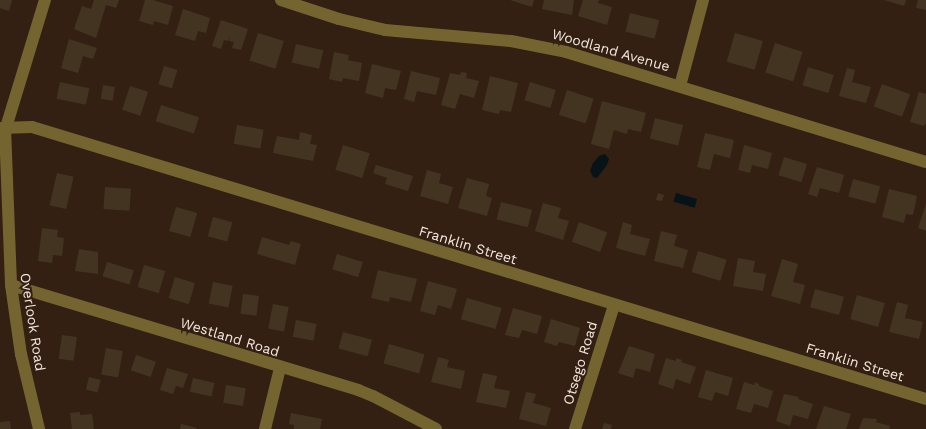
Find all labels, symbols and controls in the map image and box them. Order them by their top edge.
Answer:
street label: Woodland Avenue [550,25,672,75]
street label: Franklin Street [417,222,519,268]
street label: Overlook Road [17,272,49,372]
street label: Westland Road [178,314,282,360]
street label: Otsego Road [559,319,601,407]
street label: Franklin Street [804,339,906,385]

